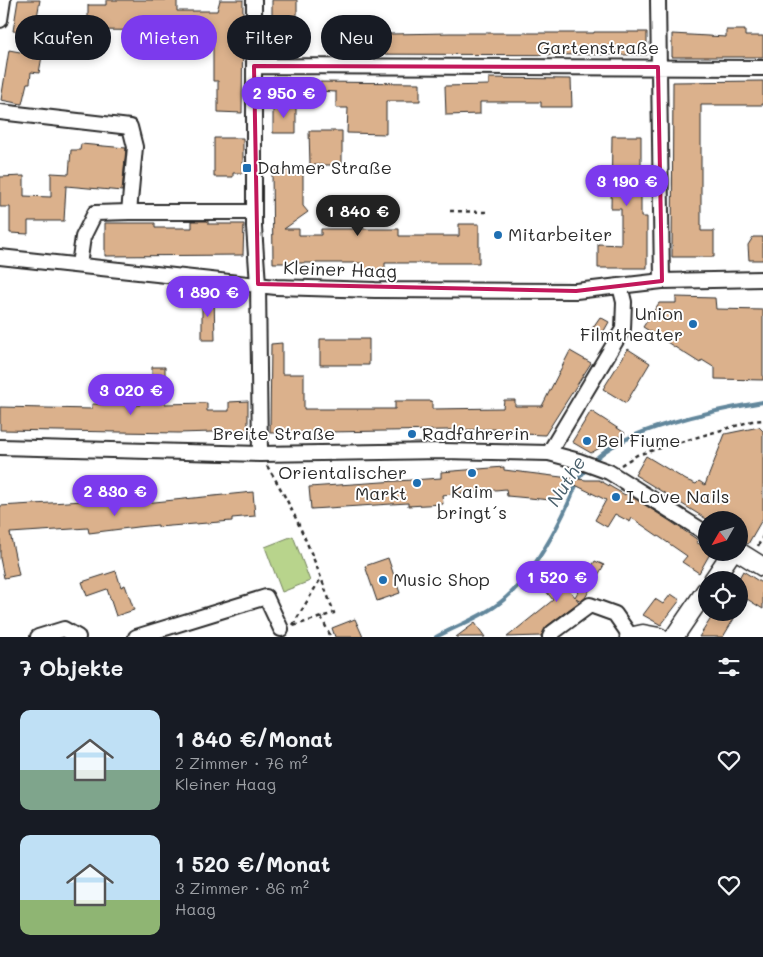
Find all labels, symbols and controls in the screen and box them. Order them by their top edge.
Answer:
chip: Kaufen [15,15,111,60]
chip: Mieten [121,15,217,60]
chip: Filter [227,15,311,60]
chip: Neu [321,15,392,60]
street label: Gartenstraße [537,35,659,59]
pin: 2 950 € [238,76,330,119]
text: 2 950 € [253,82,315,103]
place label: Dahmer Straße [257,155,392,179]
marker: Dahmer Straße [241,162,253,174]
pin: 3 190 € [581,164,673,207]
text: 3 190 € [596,170,658,191]
pin: 1 840 € [312,194,404,237]
text: 1 840 € [327,200,389,221]
place label: Mitarbeiter [508,222,612,246]
marker: Mitarbeiter [492,229,504,241]
street label: Kleiner Haag [283,255,397,283]
pin: 1 890 € [162,276,254,318]
text: 1 890 € [177,281,239,302]
place label: Union Filmtheater [580,301,683,346]
marker: Union Filmtheater [687,318,699,330]
pin: 3 020 € [85,374,177,416]
text: 3 020 € [99,379,163,400]
street label: Breite Straße [213,421,335,445]
place label: Radfahrerin [422,421,529,445]
marker: Radfahrerin [406,428,418,440]
place label: Bel Fiume [597,428,681,452]
marker: Bel Fiume [581,435,593,447]
water label: Nuthe [540,451,591,511]
place label: Orientalischer Markt [278,460,407,505]
marker: Kaim bringt´s [466,467,478,479]
pin: 2 830 € [69,474,161,517]
marker: Orientalischer Markt [411,477,423,489]
place label: Kaim bringt´s [437,479,507,524]
text: 2 830 € [83,480,147,501]
place label: I Love Nails [626,484,729,508]
marker: I Love Nails [610,491,622,503]
north arrow [698,511,748,561]
map controls [698,511,748,621]
pin: 1 520 € [511,560,603,603]
text: 1 520 € [527,566,587,587]
place label: Music Shop [393,567,490,591]
button: locate [698,571,748,621]
marker: Music Shop [377,574,389,586]
icon: filters [715,653,743,681]
text: 7 Objekte [20,654,123,681]
text: 1 840 €/Monat [175,725,333,752]
icon: home [60,730,120,790]
icon: heart [715,746,743,774]
text: 2 Zimmer · 76 m² [175,752,308,773]
text: Kleiner Haag [175,773,276,794]
text: 1 520 €/Monat [175,850,330,877]
icon: home [60,855,120,915]
icon: heart [715,871,743,899]
text: 3 Zimmer · 86 m² [175,877,309,898]
text: Haag [175,898,216,919]

